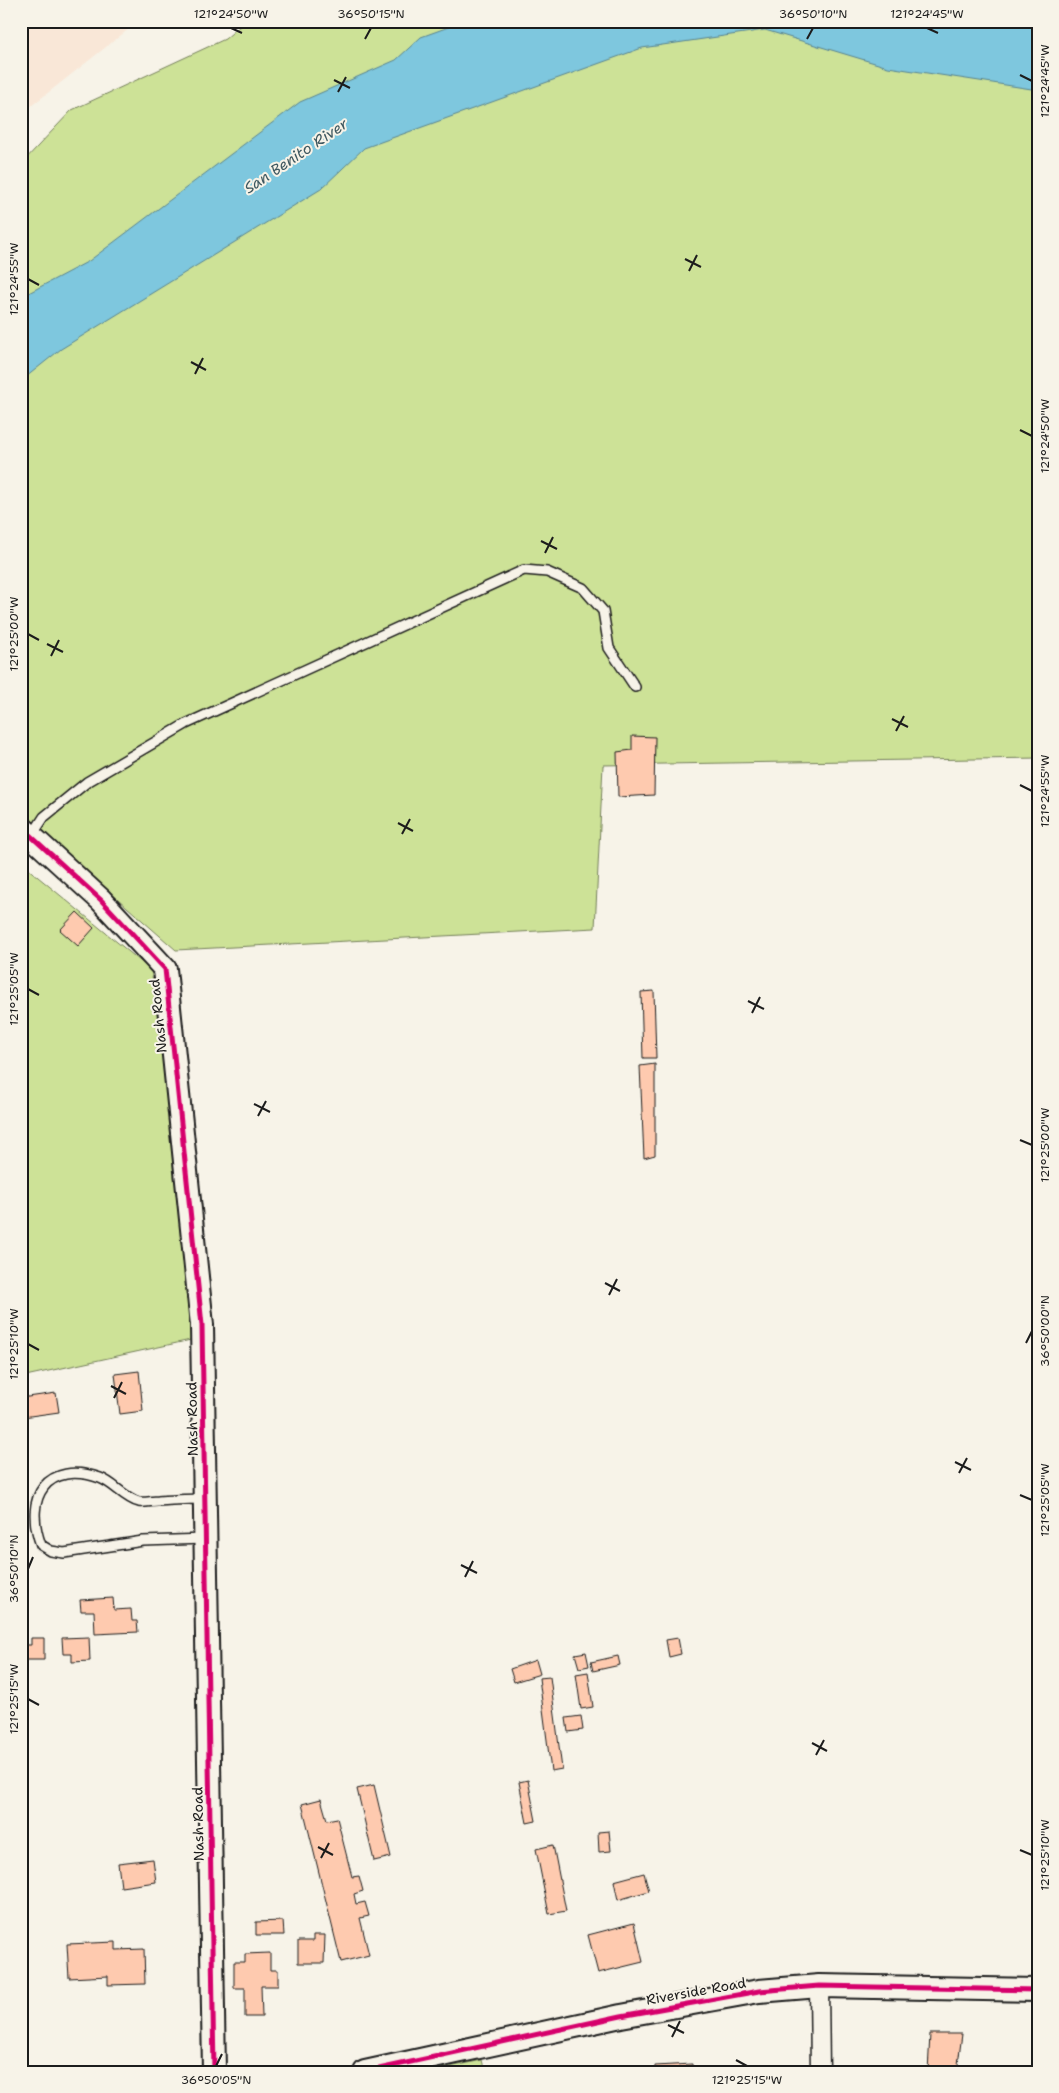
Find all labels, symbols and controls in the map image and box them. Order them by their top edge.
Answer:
text: 121°24'50"W [194,6,268,22]
text: 36°50'15"N [337,6,405,22]
text: 36°50'10"N [779,6,847,22]
text: 121°24'45"W [890,6,964,22]
text: 121°24'45"W [1037,44,1053,118]
water label: San Benito River [240,113,353,198]
text: 121°24'55"W [6,242,22,316]
text: 121°24'50"W [1037,399,1053,473]
text: 121°25'00"W [6,597,22,671]
text: 121°24'55"W [1037,754,1053,828]
text: 121°25'05"W [6,952,22,1026]
street label: Nash Road [145,978,171,1054]
text: 121°25'00"W [1037,1108,1053,1182]
text: 36°50'00"N [1037,1295,1053,1367]
text: 121°25'10"W [6,1308,22,1380]
street label: Nash Road [182,1381,202,1456]
text: 121°25'05"W [1037,1463,1053,1537]
text: 36°50'10"N [6,1535,22,1603]
text: 121°25'15"W [6,1664,22,1734]
street label: Nash Road [188,1786,208,1861]
text: 121°25'10"W [1037,1819,1053,1891]
street label: Riverside Road [644,1973,748,2009]
text: 36°50'05"N [181,2072,251,2088]
text: 121°25'15"W [712,2072,782,2088]

